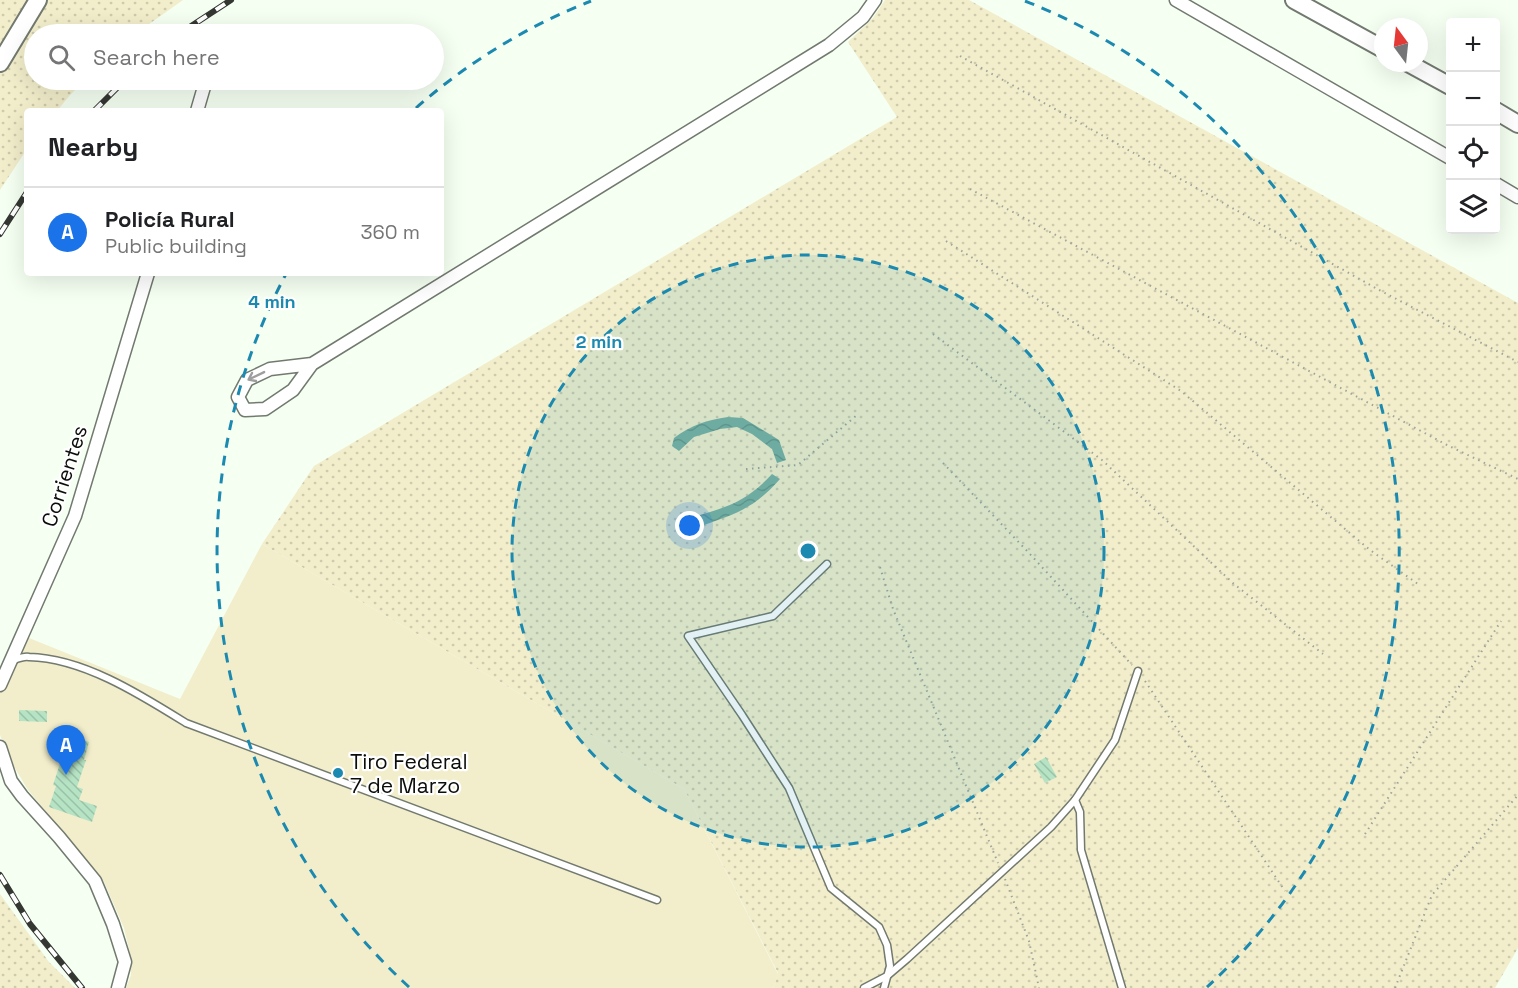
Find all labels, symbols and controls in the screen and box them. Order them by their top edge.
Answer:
north arrow [1374,18,1428,72]
map controls [1446,18,1500,234]
button: + [1446,18,1500,72]
search box [24,24,444,90]
icon: search [45,41,78,74]
text: Search here [93,43,220,71]
button: − [1446,72,1500,126]
button: locate [1446,126,1500,180]
text: Nearby [48,130,138,164]
button: layers [1446,180,1500,234]
text: Policía Rural [105,205,235,233]
text: A [61,219,74,245]
text: 360 m [361,219,420,245]
text: Public building [105,233,247,259]
text: 4 min [248,290,296,313]
text: 2 min [576,330,622,353]
one-way arrow [247,371,265,383]
street label: Corrientes [35,422,93,530]
your location [675,511,704,540]
centre of rings [798,541,818,561]
pin: A [46,726,86,775]
place label: Tiro Federal 7 de Marzo [350,748,468,799]
marker: Tiro Federal 7 de Marzo [331,766,345,780]

